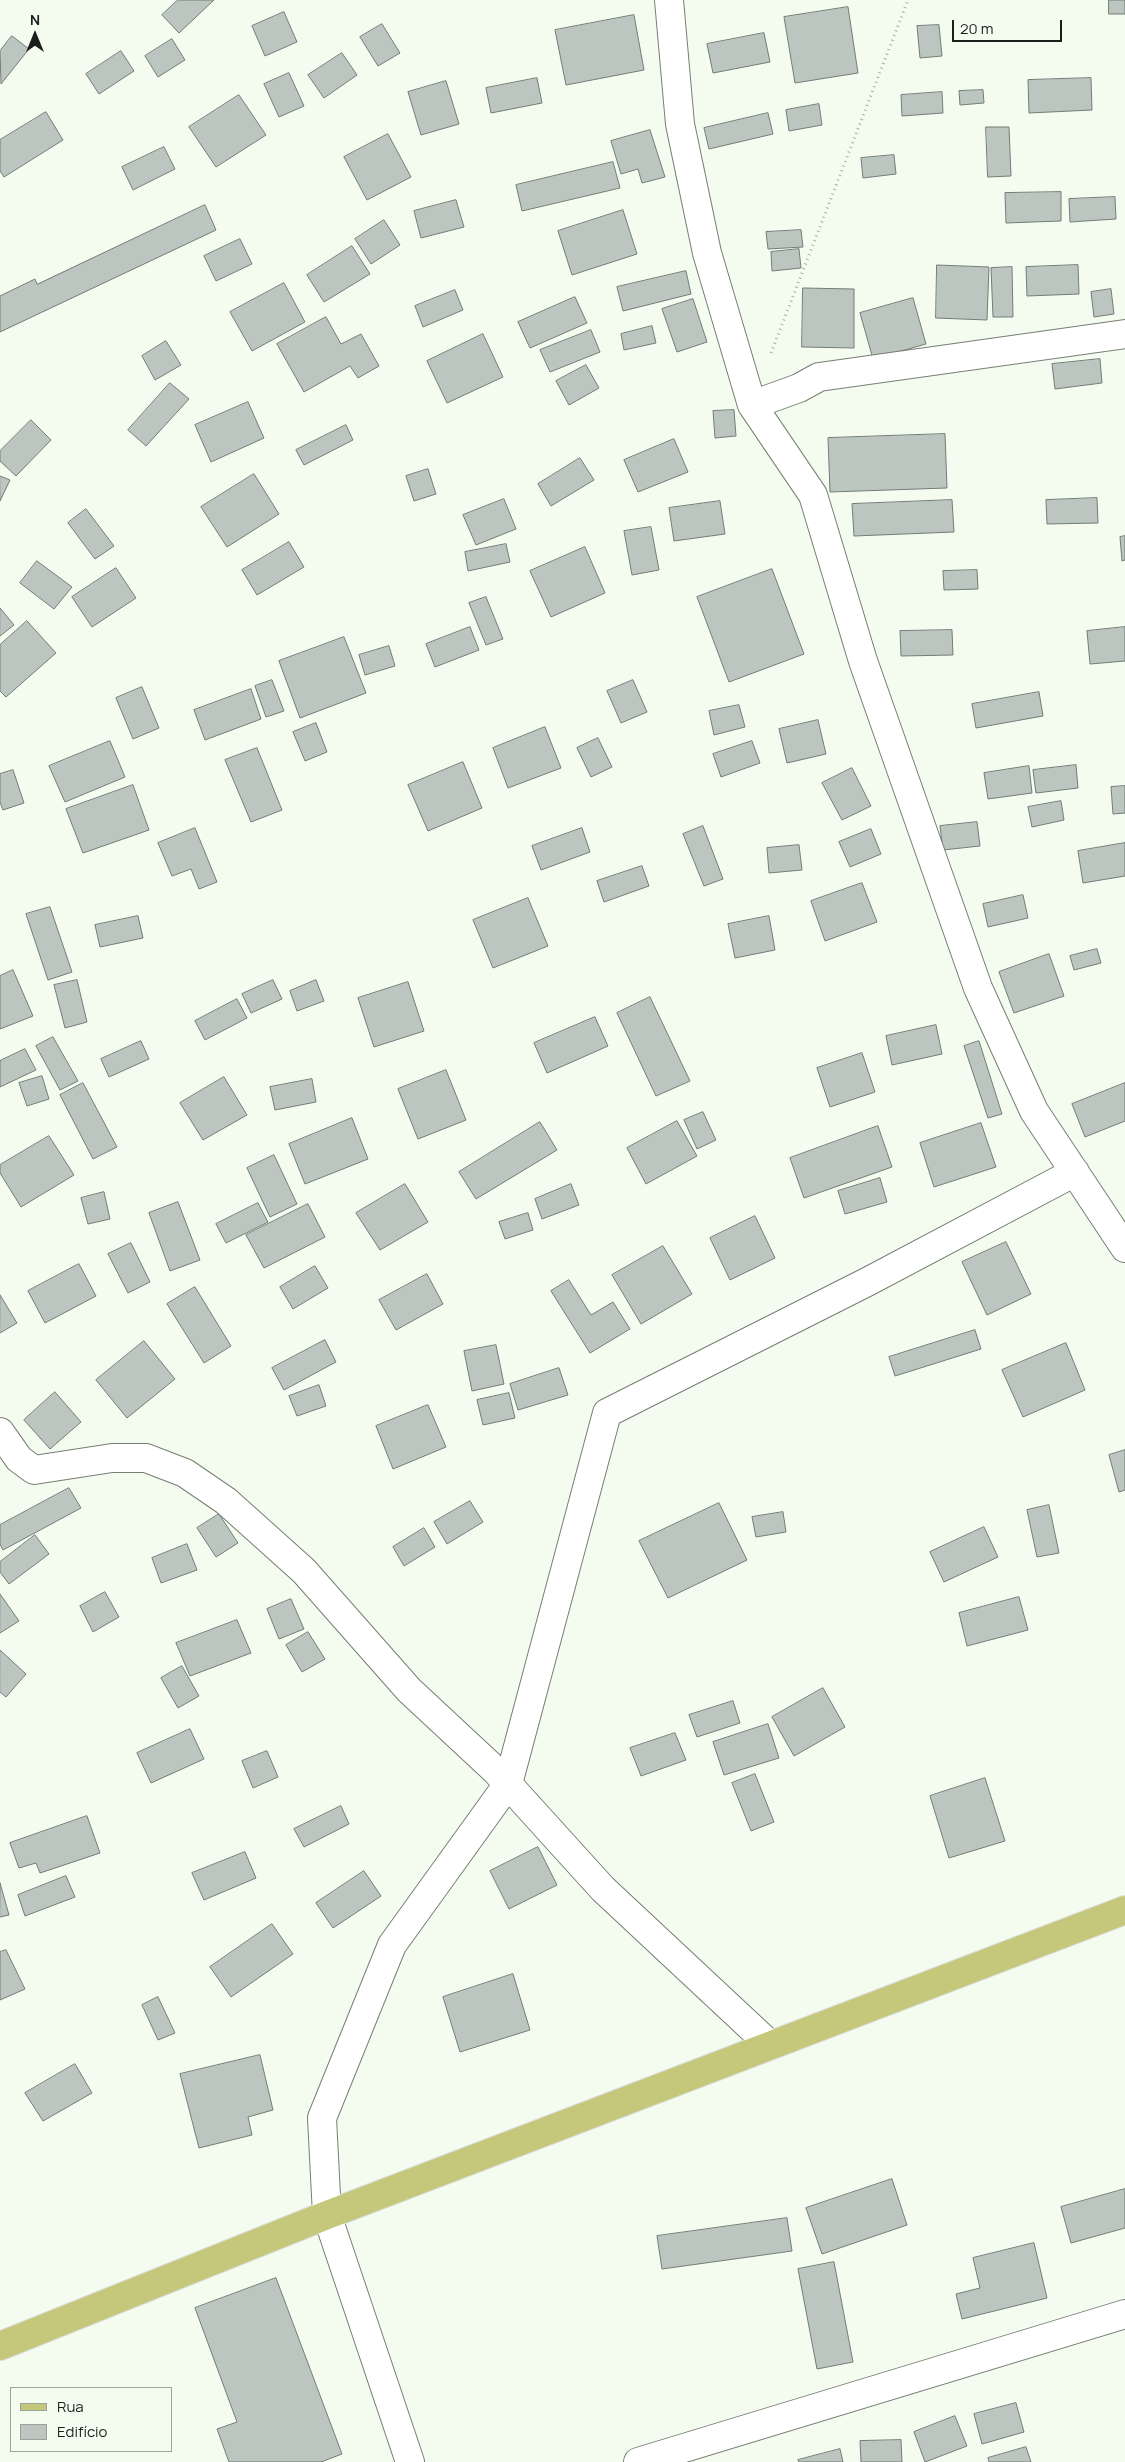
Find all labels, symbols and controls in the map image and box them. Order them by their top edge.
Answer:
north arrow [10,10,60,60]
text: N [30,10,40,29]
scale bar [955,10,1065,42]
text: 20 m [960,18,993,39]
legend [10,2387,172,2452]
text: Rua [57,2396,84,2417]
text: Edifício [57,2421,107,2442]

